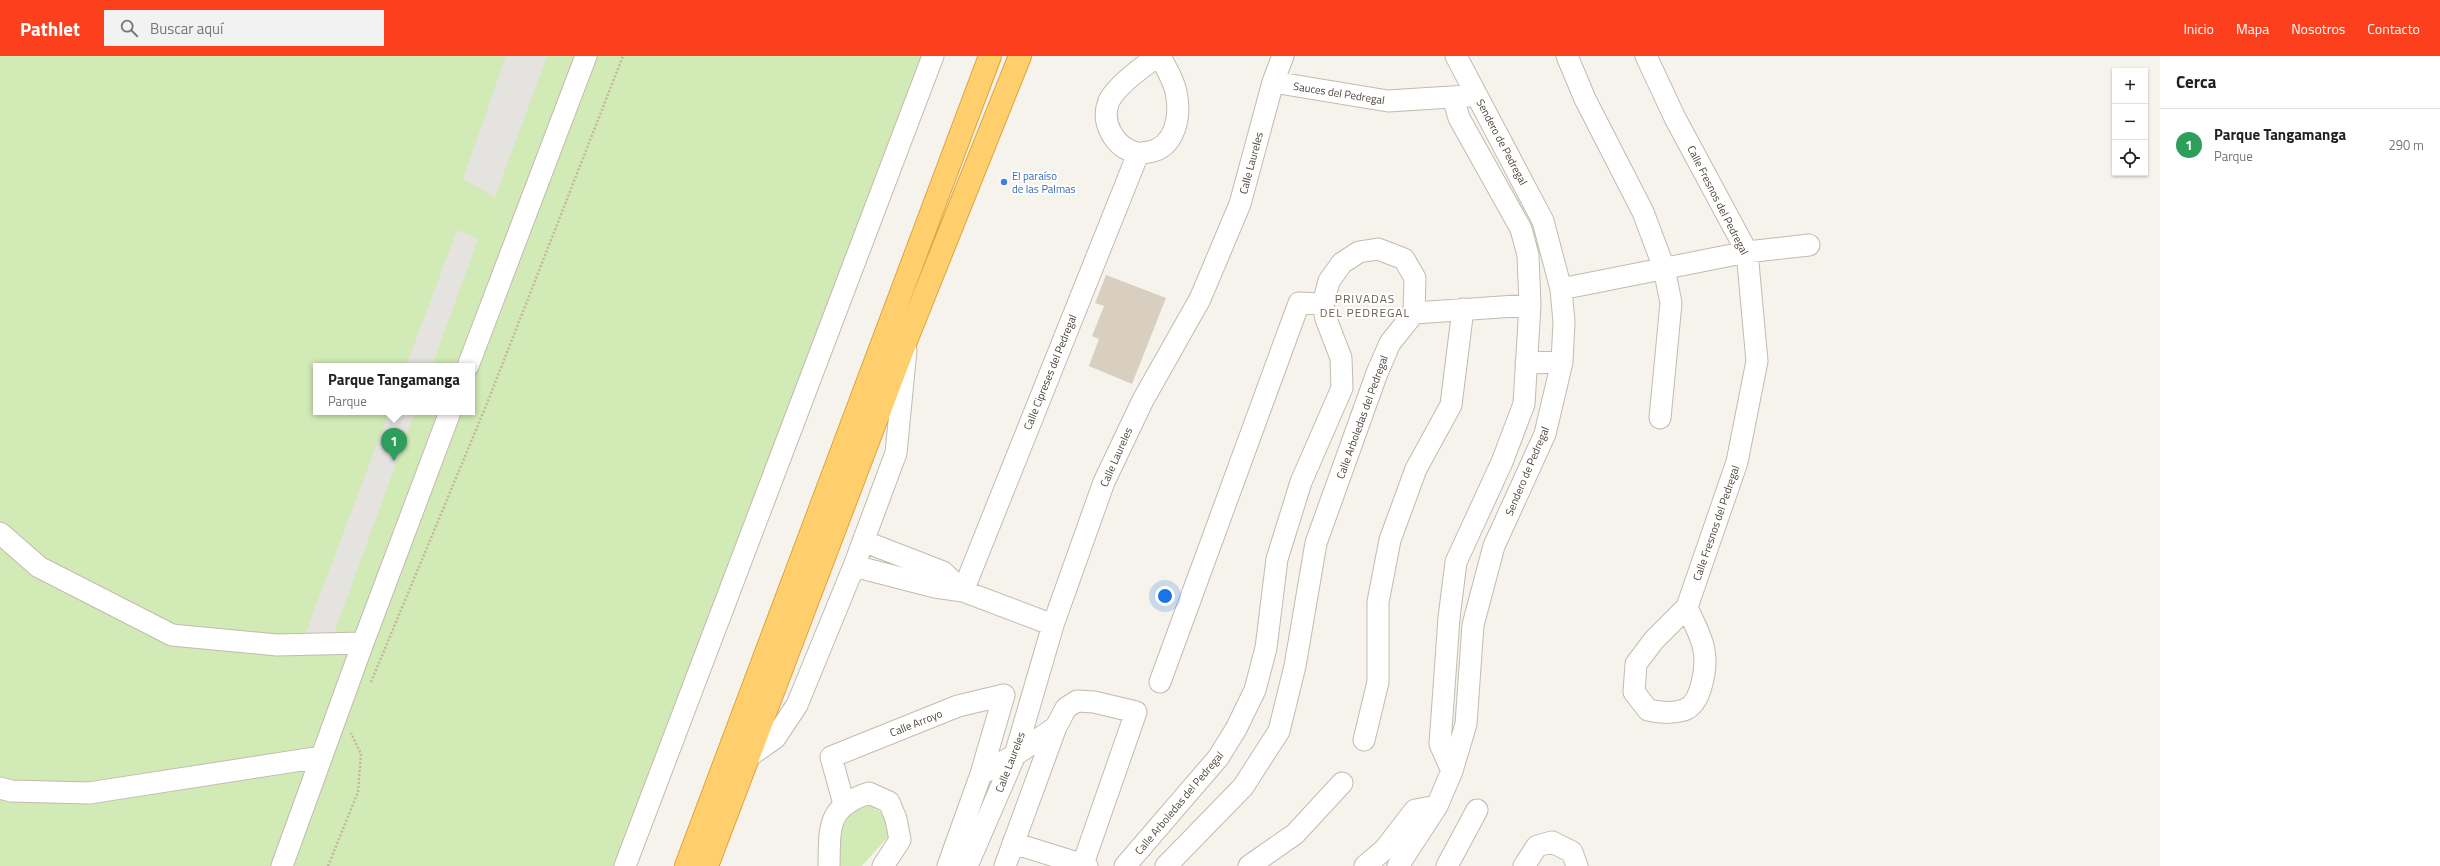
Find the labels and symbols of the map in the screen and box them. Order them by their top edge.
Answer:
street label: Sauces del Pedregal [1292,78,1386,108]
street label: Sendero de Pedregal [1473,96,1531,188]
street label: Calle Laureles [1235,130,1267,196]
street label: Calle Fresnos del Pedregal [1683,143,1753,257]
place label: El paraíso de las Palmas [1012,168,1076,197]
marker: El paraíso de las Palmas [999,177,1009,187]
district label: PRIVADAS DEL PEDREGAL [1320,289,1410,322]
street label: Calle Cipreses del Pedregal [1019,312,1081,432]
street label: Calle Arboledas del Pedregal [1332,353,1392,481]
street label: Sendero de Pedregal [1501,424,1553,518]
street label: Calle Laureles [1096,425,1136,489]
pin: 1 [381,428,407,461]
street label: Calle Fresnos del Pedregal [1689,463,1743,583]
your location [1155,586,1175,606]
street label: Calle Arroyo [887,705,945,741]
street label: Calle Laureles [991,729,1029,795]
street label: Calle Arboledas del Pedregal [1131,748,1227,858]

